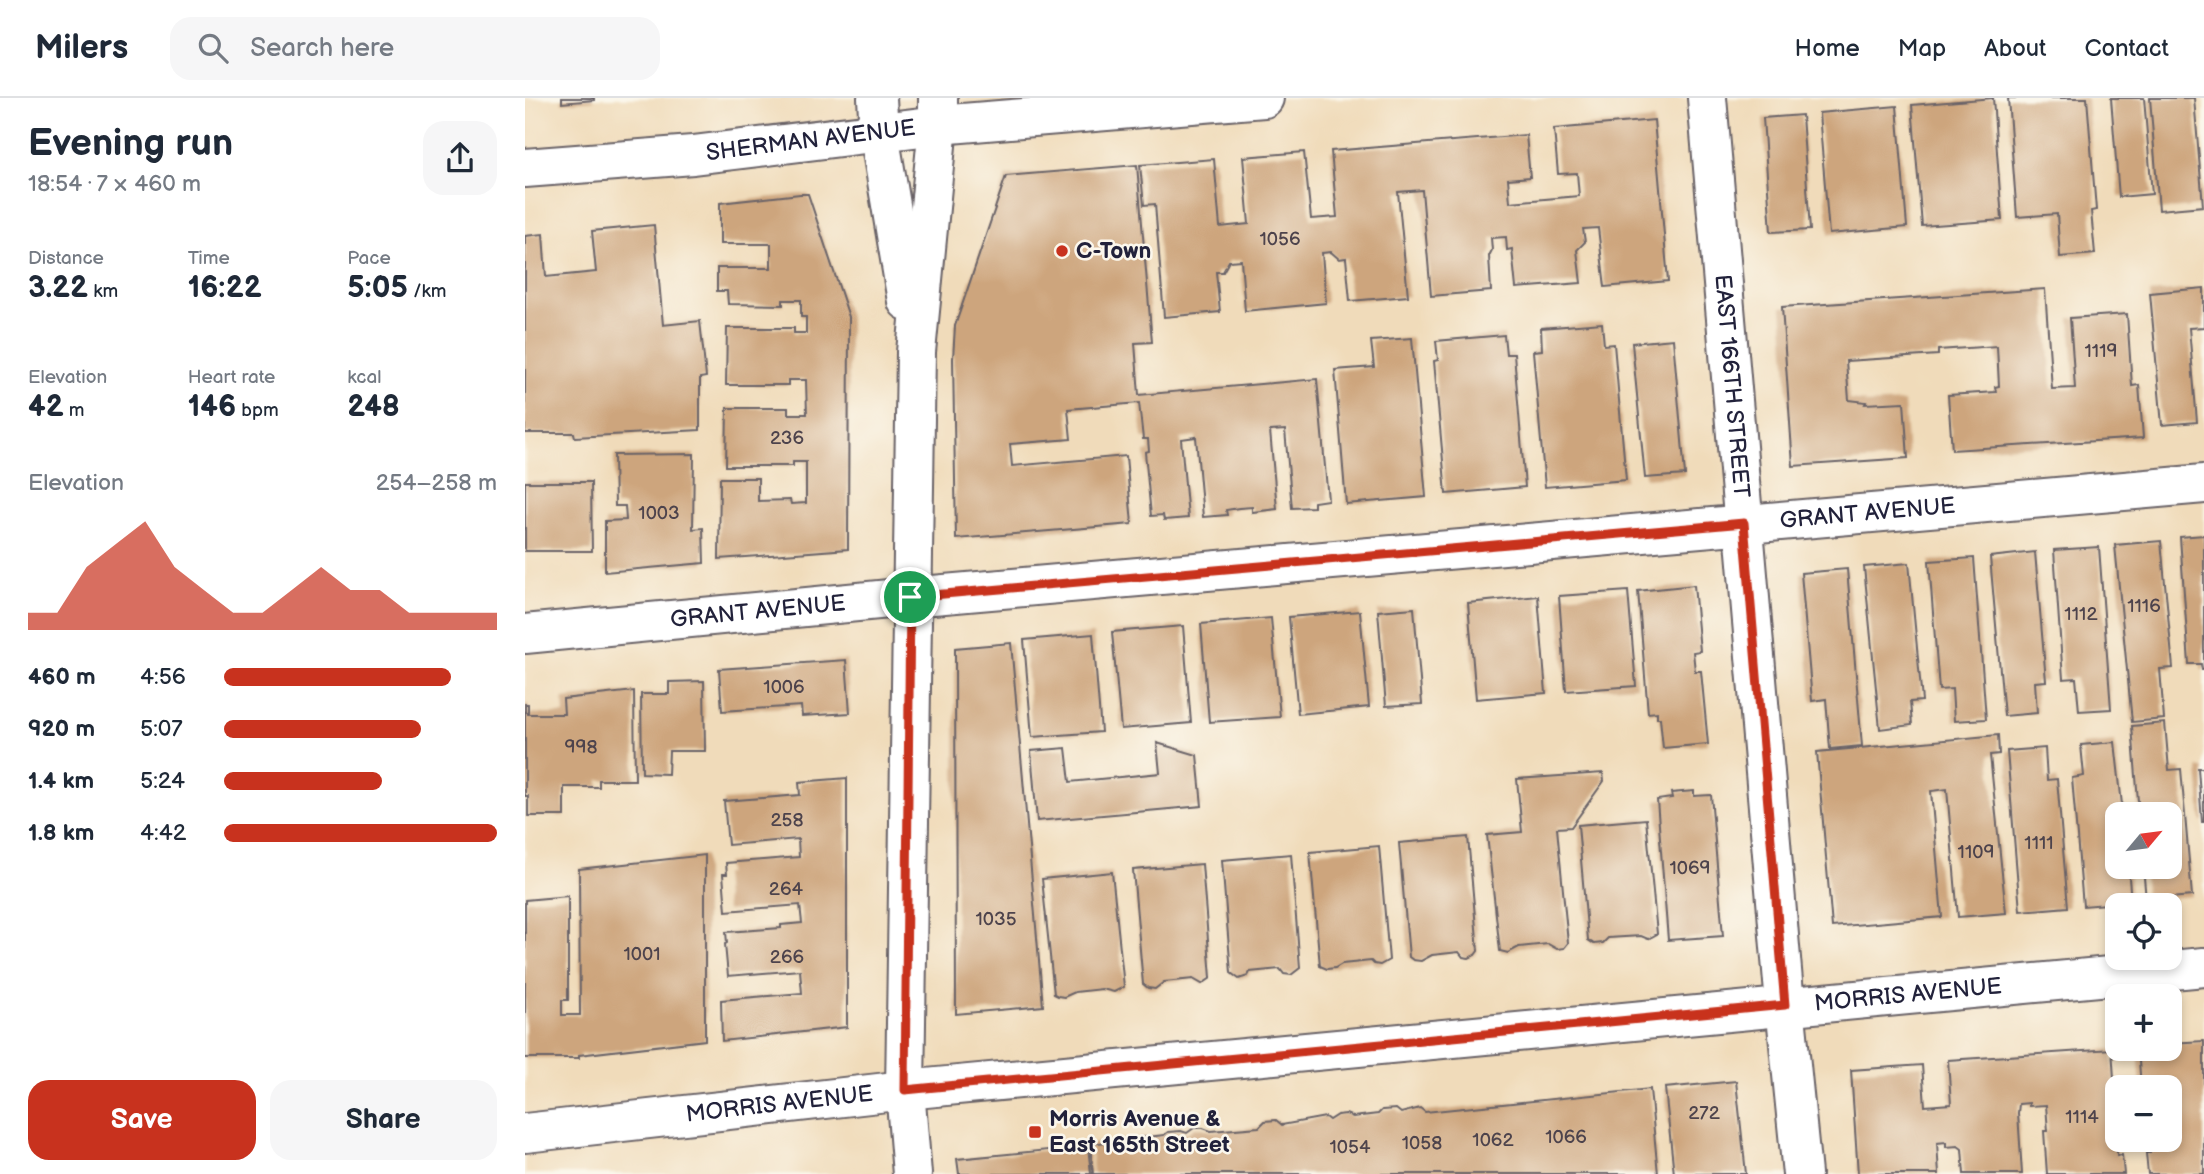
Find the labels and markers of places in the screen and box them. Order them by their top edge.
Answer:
place label: C-Town [1076,237,1151,265]
marker: C-Town [1054,243,1070,259]
pin [880,567,940,627]
place label: Morris Avenue & East 165th Street [1049,1105,1230,1159]
marker: Morris Avenue & East 165th Street [1027,1124,1043,1140]

